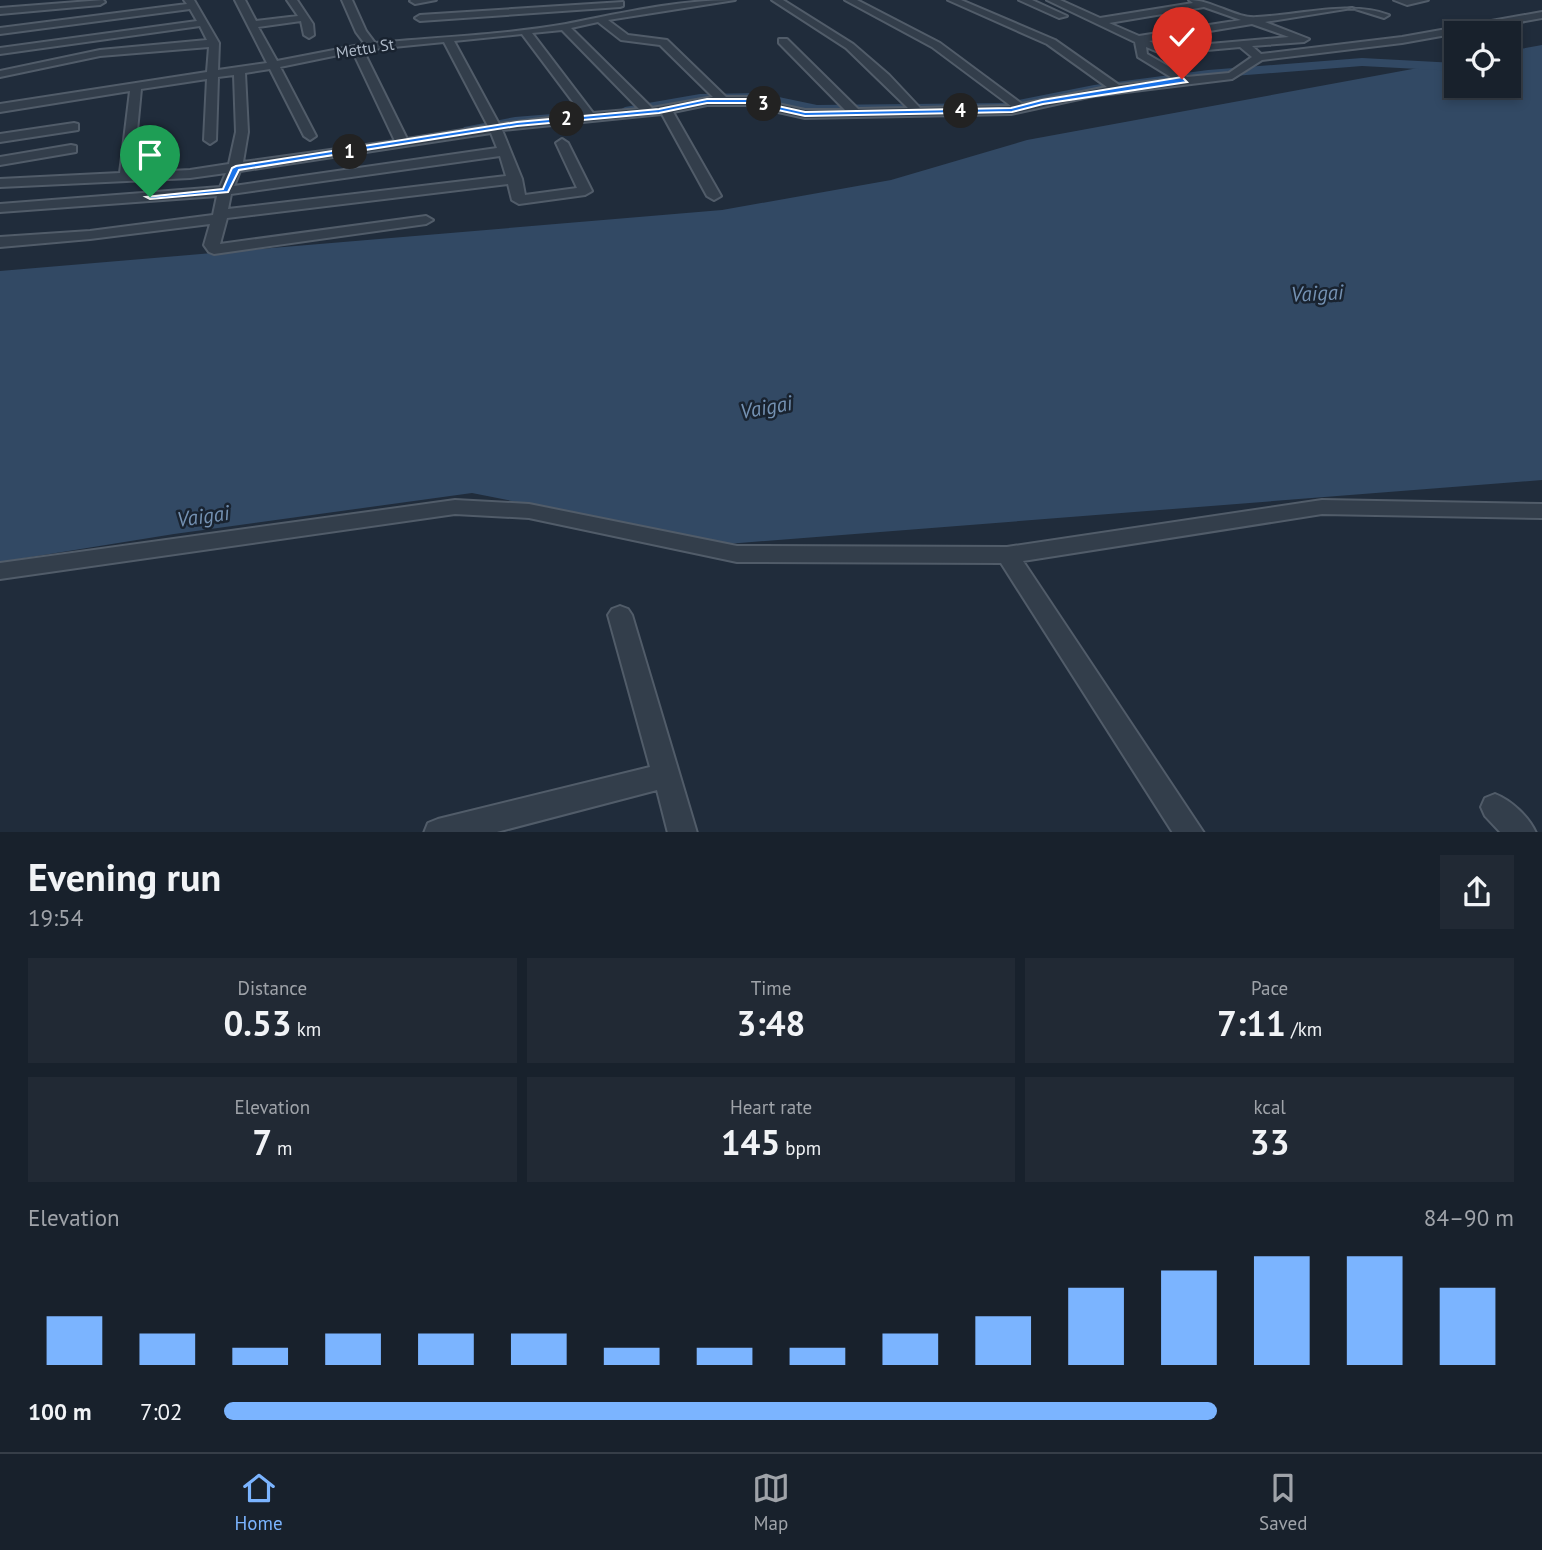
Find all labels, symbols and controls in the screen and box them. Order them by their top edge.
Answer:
pin [1152,7,1212,79]
icon: check [1163,18,1201,56]
map controls [1444,21,1521,98]
button: locate [1444,21,1521,98]
street label: Mettu St [335,33,396,62]
pin: 3 [746,86,782,122]
text: 3 [758,91,769,115]
pin: 4 [944,94,978,128]
text: 4 [955,98,966,122]
pin: 2 [550,102,584,136]
text: 2 [561,106,572,130]
pin [120,125,180,197]
pin: 1 [332,134,368,170]
icon: arrive [131,136,169,174]
text: 1 [344,139,355,163]
water label: Vaigai [1290,278,1345,308]
water label: Vaigai [738,389,795,425]
water label: Vaigai [175,499,231,533]
text: Evening run [28,852,221,901]
button: share [1440,855,1514,929]
text: 19:54 [28,903,83,932]
text: Distance [238,976,307,1000]
text: Time [751,976,791,1000]
text: Pace [1251,976,1288,1000]
text: 0.53 [223,1000,292,1046]
text: 3:48 [737,1000,805,1046]
text: 7:11 [1217,1000,1286,1046]
text: km [292,1017,321,1041]
text: /km [1286,1017,1322,1041]
text: Elevation [234,1095,310,1119]
text: Heart rate [730,1095,812,1119]
text: kcal [1253,1095,1286,1119]
text: 7 [252,1119,272,1165]
text: 145 [721,1119,780,1165]
text: 33 [1250,1119,1290,1165]
text: m [272,1136,293,1160]
text: bpm [780,1136,821,1160]
text: Elevation [28,1203,120,1232]
text: 84–90 m [1424,1203,1514,1232]
text: 100 m [28,1397,91,1426]
text: 7:02 [140,1397,183,1426]
tab: Home [235,1469,283,1535]
tab: Map [752,1469,790,1535]
tab: Saved [1259,1469,1307,1535]

